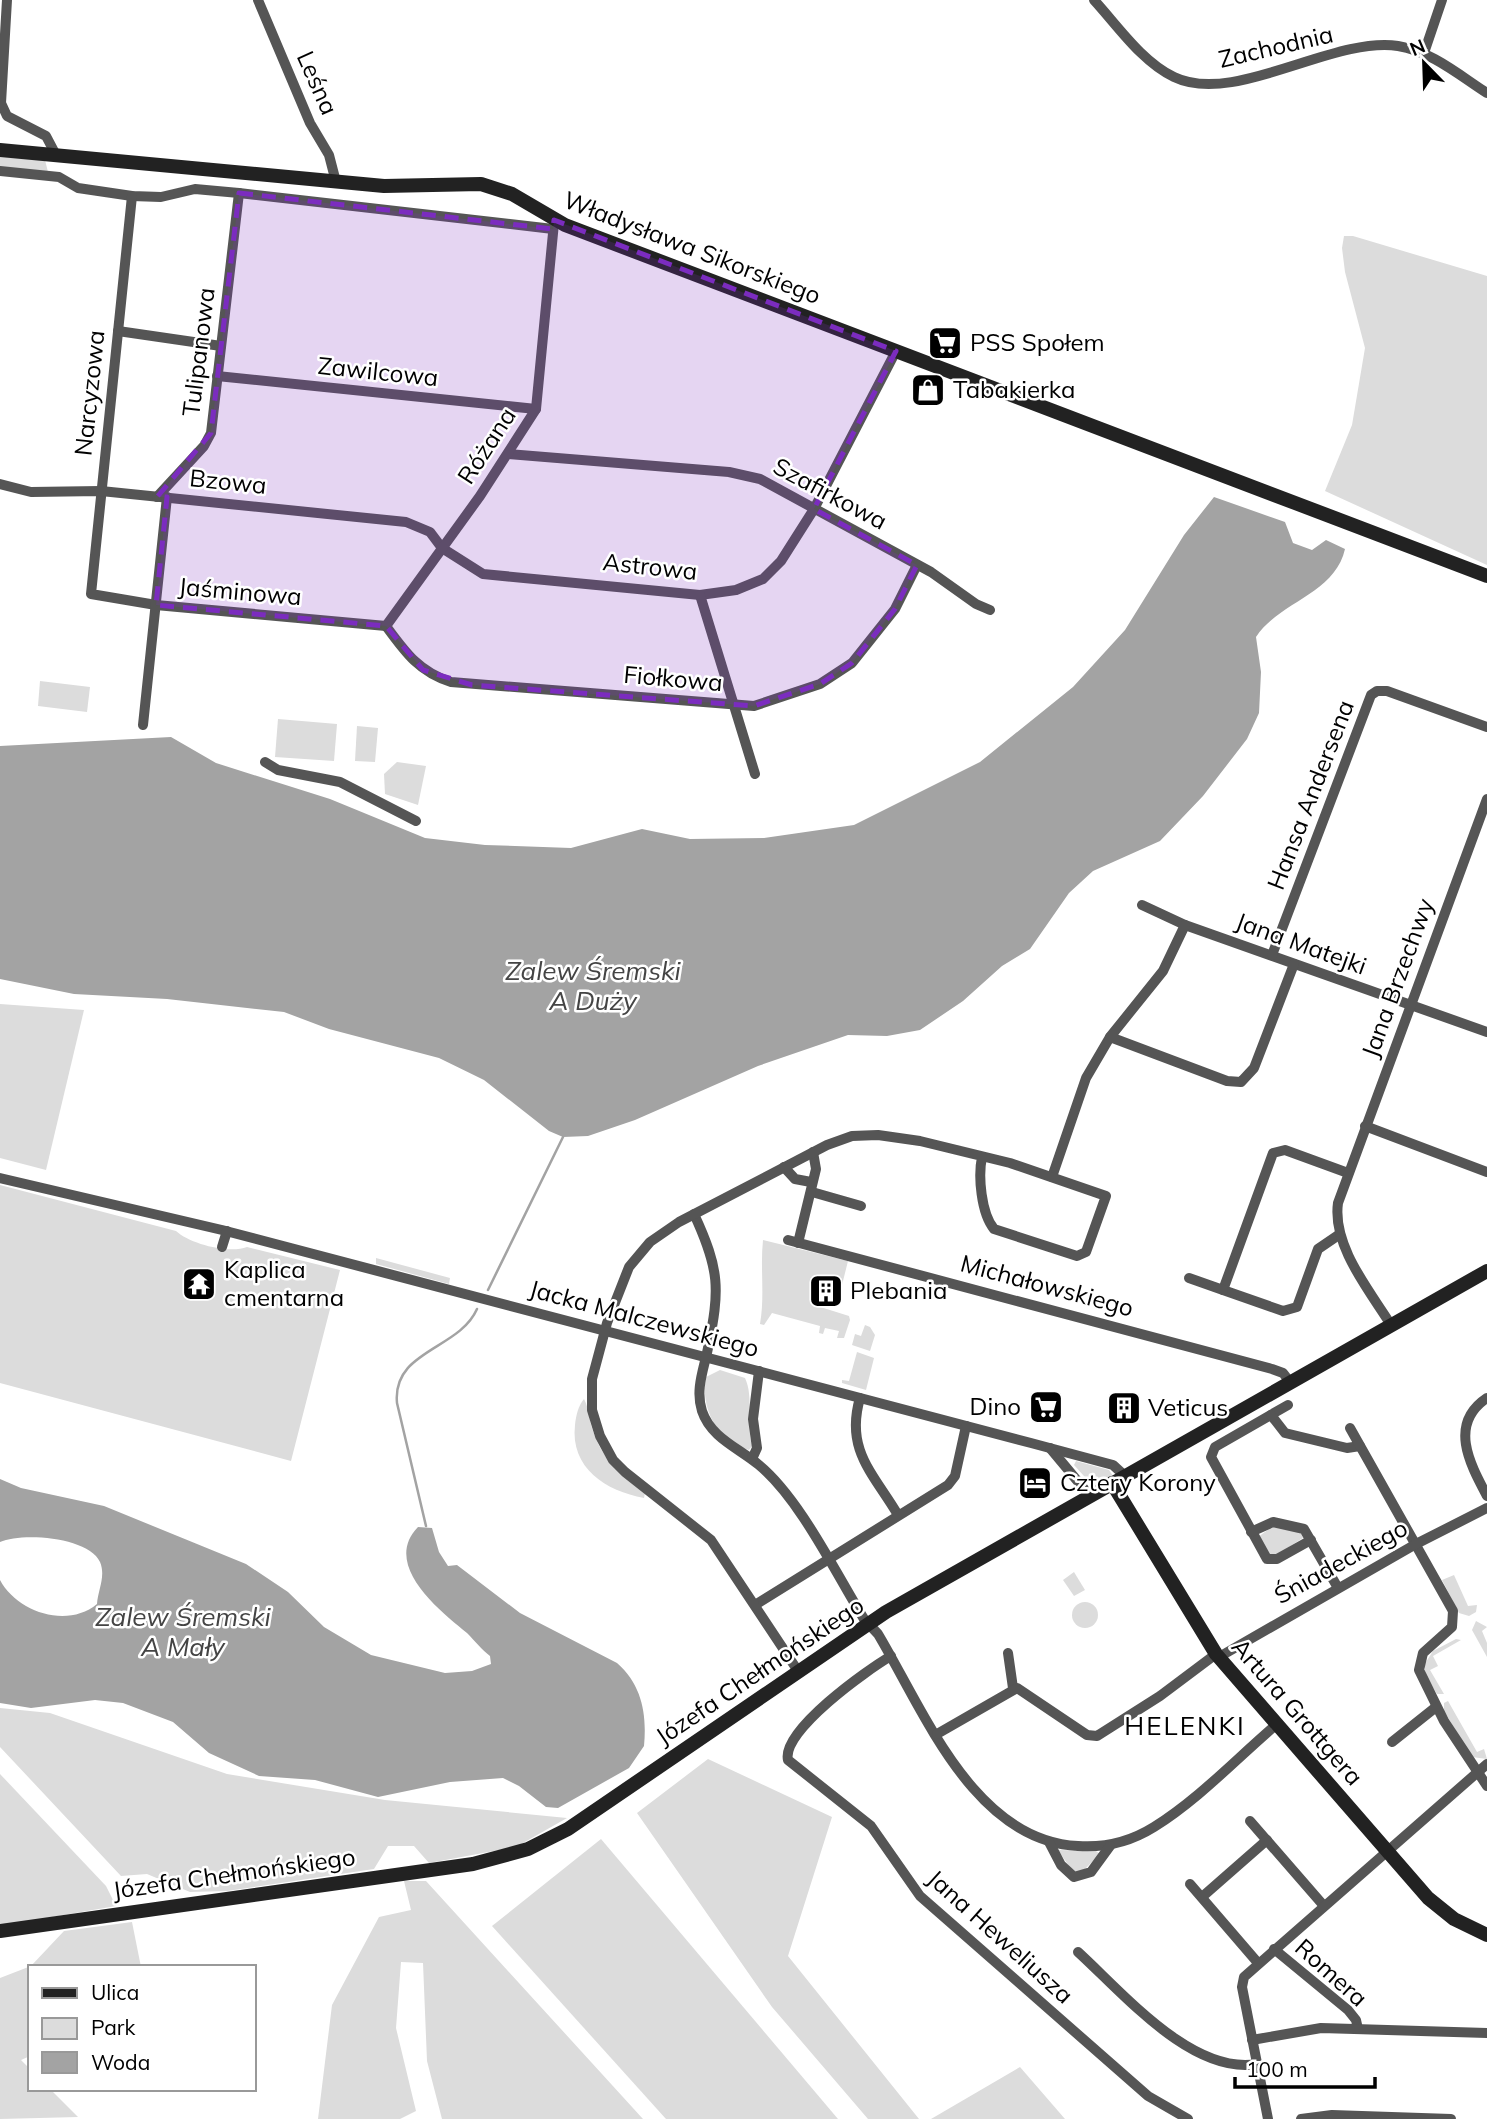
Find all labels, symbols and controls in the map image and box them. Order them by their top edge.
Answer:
street label: Zachodnia [1216,18,1336,74]
north arrow [1389,28,1459,98]
text: N [1406,34,1429,61]
street label: Leśna [291,46,345,119]
street label: Władysława Sikorskiego [559,184,825,310]
street label: Tulipanowa [175,286,221,418]
supermarket icon: PSS Społem [926,324,964,362]
place label: PSS Społem [970,327,1105,357]
street label: Narcyzowa [67,329,111,457]
street label: Zawilcowa [316,350,440,392]
shop icon: Tabakierka [909,371,947,409]
place label: Tabakierka [953,374,1075,404]
street label: Różana [450,402,522,489]
street label: Szafirkowa [768,451,893,536]
street label: Bzowa [188,462,268,500]
street label: Astrowa [601,546,699,586]
street label: Jaśminowa [177,571,303,611]
street label: Fiołkowa [622,659,724,697]
street label: Hansa Andersena [1260,696,1360,894]
street label: Jana Brzechwy [1354,894,1440,1061]
street label: Jana Matejki [1232,906,1371,981]
water label: Zalew Śremski A Duży [505,954,681,1017]
street label: Michałowskiego [958,1248,1137,1323]
place label: Kaplica cmentarna [224,1254,344,1312]
temple icon: Kaplica cmentarna [180,1265,218,1303]
building icon: Plebania [807,1272,845,1310]
street label: Jacka Malczewskiego [526,1273,762,1363]
place label: Plebania [850,1275,947,1305]
supermarket icon: Dino [1027,1388,1065,1426]
building icon: Veticus [1105,1389,1143,1427]
place label: Dino [970,1391,1021,1421]
place label: Veticus [1148,1392,1228,1422]
hotel icon: Cztery Korony [1016,1464,1054,1502]
place label: Cztery Korony [1060,1467,1216,1497]
street label: Śniadeckiego [1269,1512,1412,1610]
street label: Józefa Chełmońskiego [650,1589,869,1751]
water label: Zalew Śremski A Mały [95,1600,271,1663]
street label: Artura Grottgera [1226,1632,1370,1791]
district label: HELENKI [1124,1709,1246,1742]
street label: Józefa Chełmońskiego [111,1841,357,1905]
street label: Jana Heweliusza [922,1863,1080,2010]
street label: Romera [1289,1932,1374,2013]
legend [28,1965,256,2091]
text: Ulica [91,1979,139,2005]
text: Park [91,2014,135,2040]
scale bar [1235,2046,1375,2090]
text: Woda [91,2049,150,2075]
text: 100 m [1246,2056,1308,2082]

